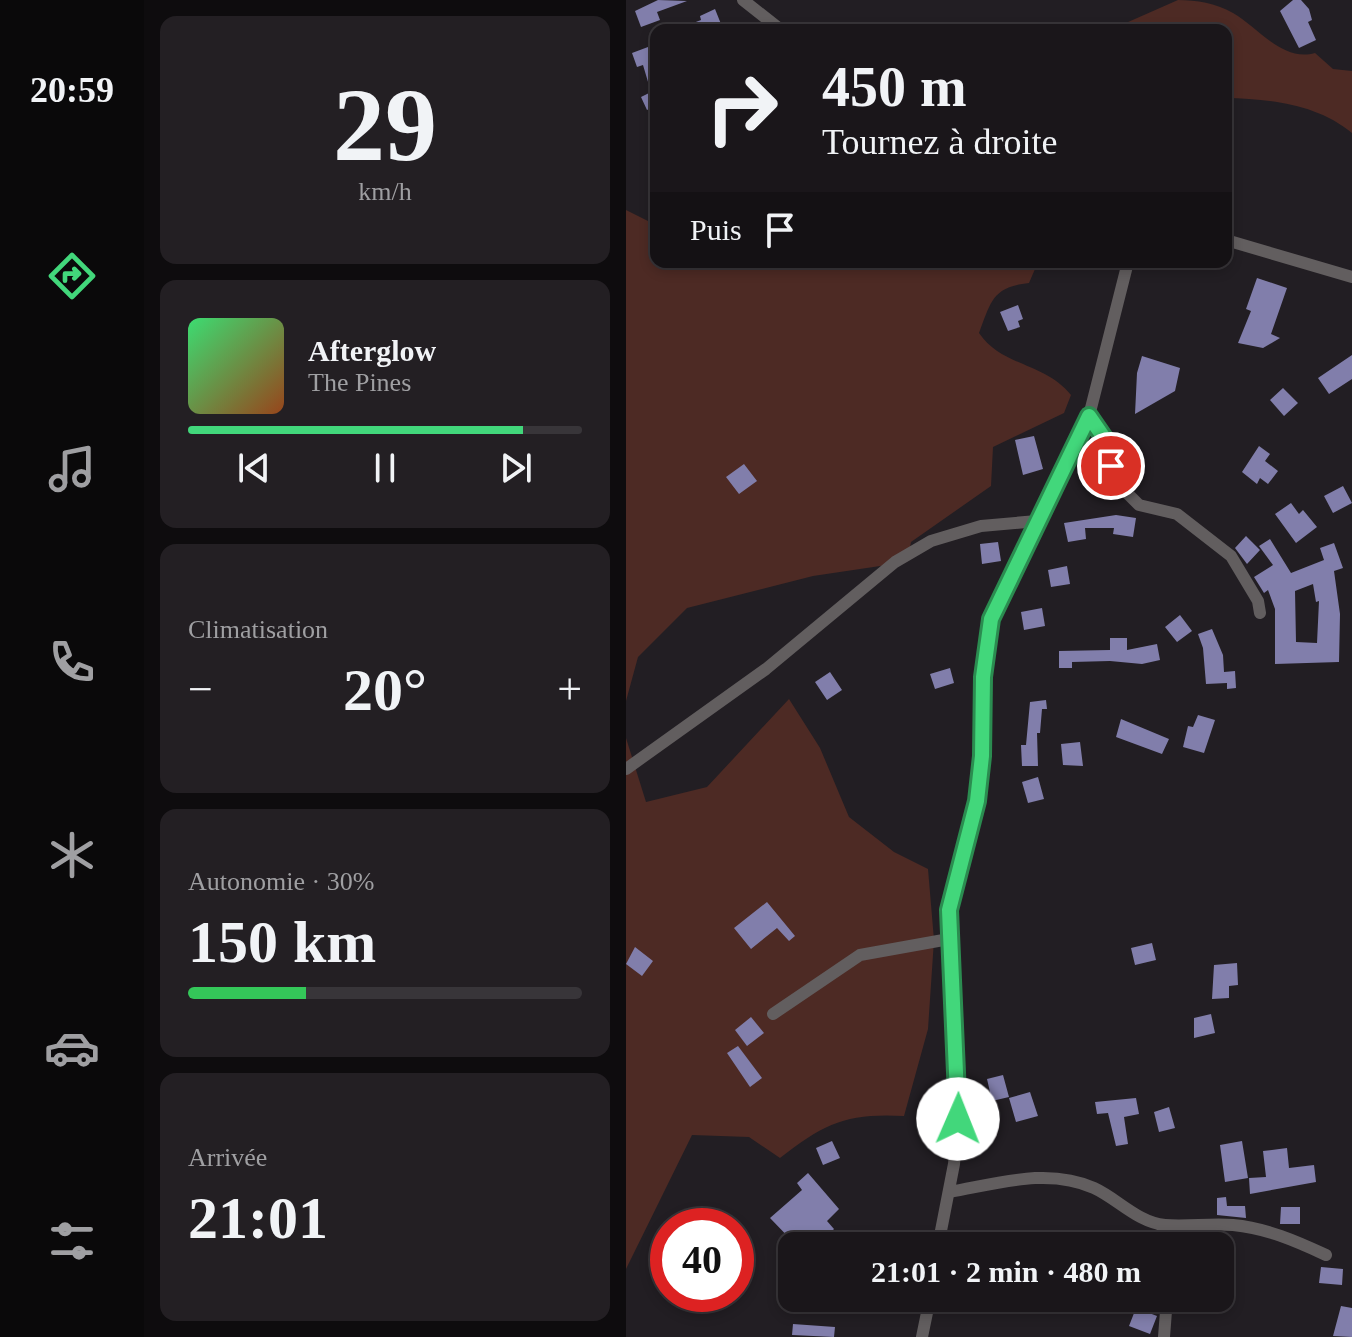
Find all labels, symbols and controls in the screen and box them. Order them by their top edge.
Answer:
icon: right [690,56,794,160]
text: 450 m [822,56,967,118]
text: 29 [333,67,437,182]
text: 20:59 [30,70,114,110]
text: Tournez à droite [822,122,1057,162]
text: km/h [358,177,412,206]
icon: arrive [758,208,802,252]
text: Puis [690,213,742,246]
icon: directions [44,248,100,304]
text: Afterglow [308,334,436,367]
text: The Pines [308,368,411,397]
pin [1077,432,1145,500]
icon: music [44,441,100,497]
icon: arrive [1089,444,1133,488]
icon: previous [232,446,276,490]
icon: pause [363,446,407,490]
icon: next [494,446,538,490]
text: Climatisation [188,615,328,644]
icon: phone [44,634,100,690]
text: 20° [343,657,427,723]
text: − [188,665,213,714]
text: + [557,665,582,714]
icon: climate [44,827,100,883]
text: Autonomie · 30% [188,867,374,896]
text: 150 km [188,909,376,975]
icon: car [44,1020,100,1076]
position arrow [916,1077,1000,1161]
text: Arrivée [188,1143,267,1172]
text: 21:01 [188,1185,328,1251]
speed limit sign: 40 [650,1208,754,1312]
icon: filters [44,1213,100,1269]
text: 21:01 · 2 min · 480 m [871,1255,1141,1288]

